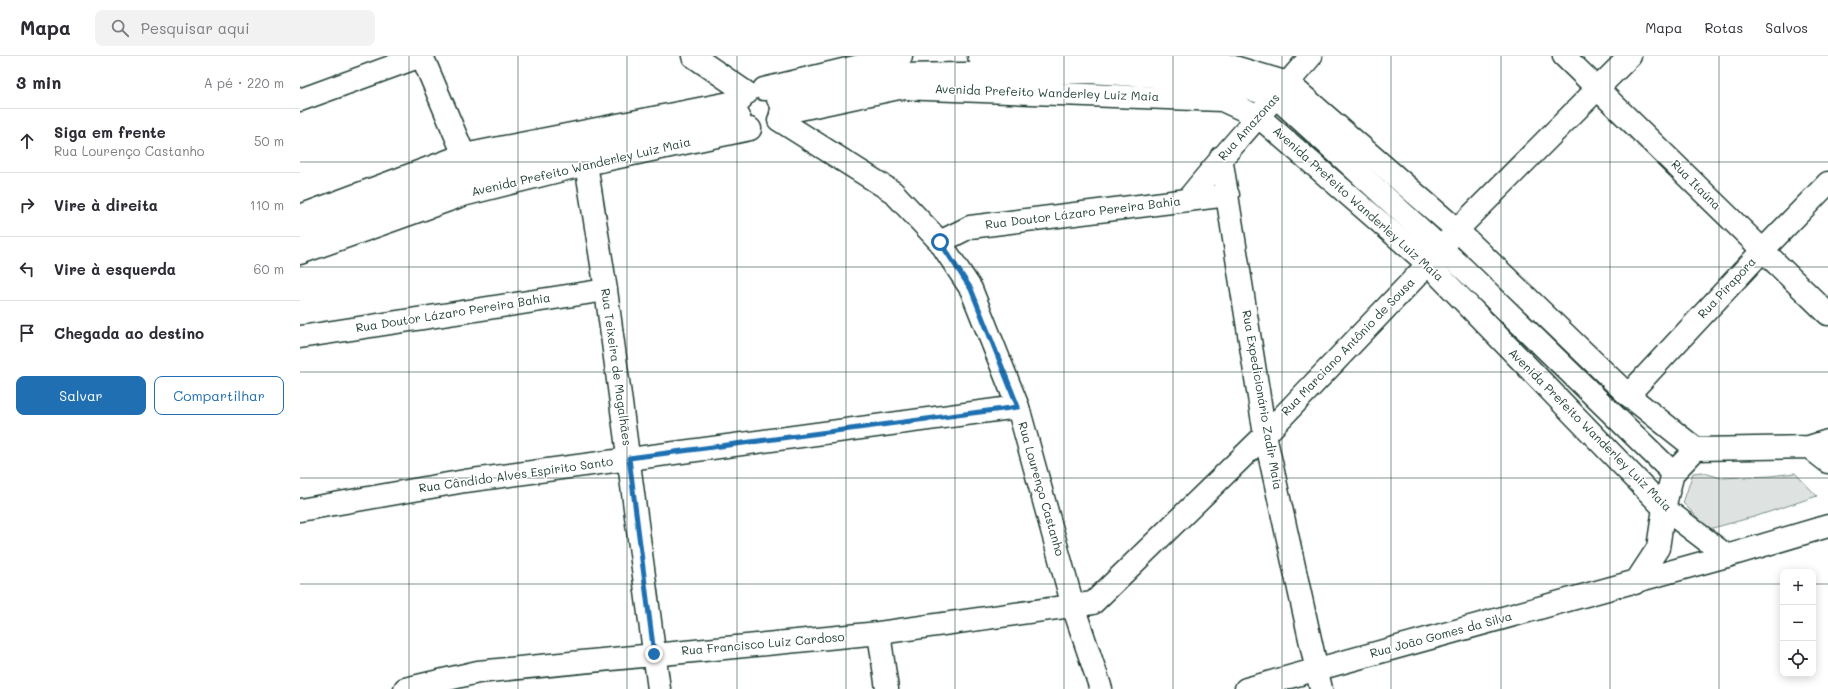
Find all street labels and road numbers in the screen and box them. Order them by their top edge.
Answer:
street label: Avenida Prefeito Wanderley Luiz Maia [935,80,1159,104]
street label: Rua Amazonas [1214,89,1283,163]
street label: Avenida Prefeito Wanderley Luiz Maia [1270,122,1447,284]
street label: Avenida Prefeito Wanderley Luiz Maia [470,133,692,199]
street label: Rua Itaúna [1668,156,1725,213]
street label: Rua Doutor Lázaro Pereira Bahia [984,192,1181,232]
street label: Rua Pirapora [1694,253,1759,321]
street label: Rua Marciano Antônio de Sousa [1277,274,1418,419]
street label: Rua Teixeira de Magalhães [598,287,636,447]
street label: Rua Doutor Lázaro Pereira Bahia [354,289,551,335]
street label: Rua Expedicionário Zadir Maia [1239,309,1287,491]
street label: Avenida Prefeito Wanderley Luiz Maia [1506,344,1676,514]
street label: Rua Lourenço Castanho [1015,420,1069,558]
street label: Rua Cândido Alves Espírito Santo [418,452,614,496]
street label: Rua João Gomes da Silva [1368,607,1514,661]
street label: Rua Francisco Luiz Cardoso [681,628,845,658]

